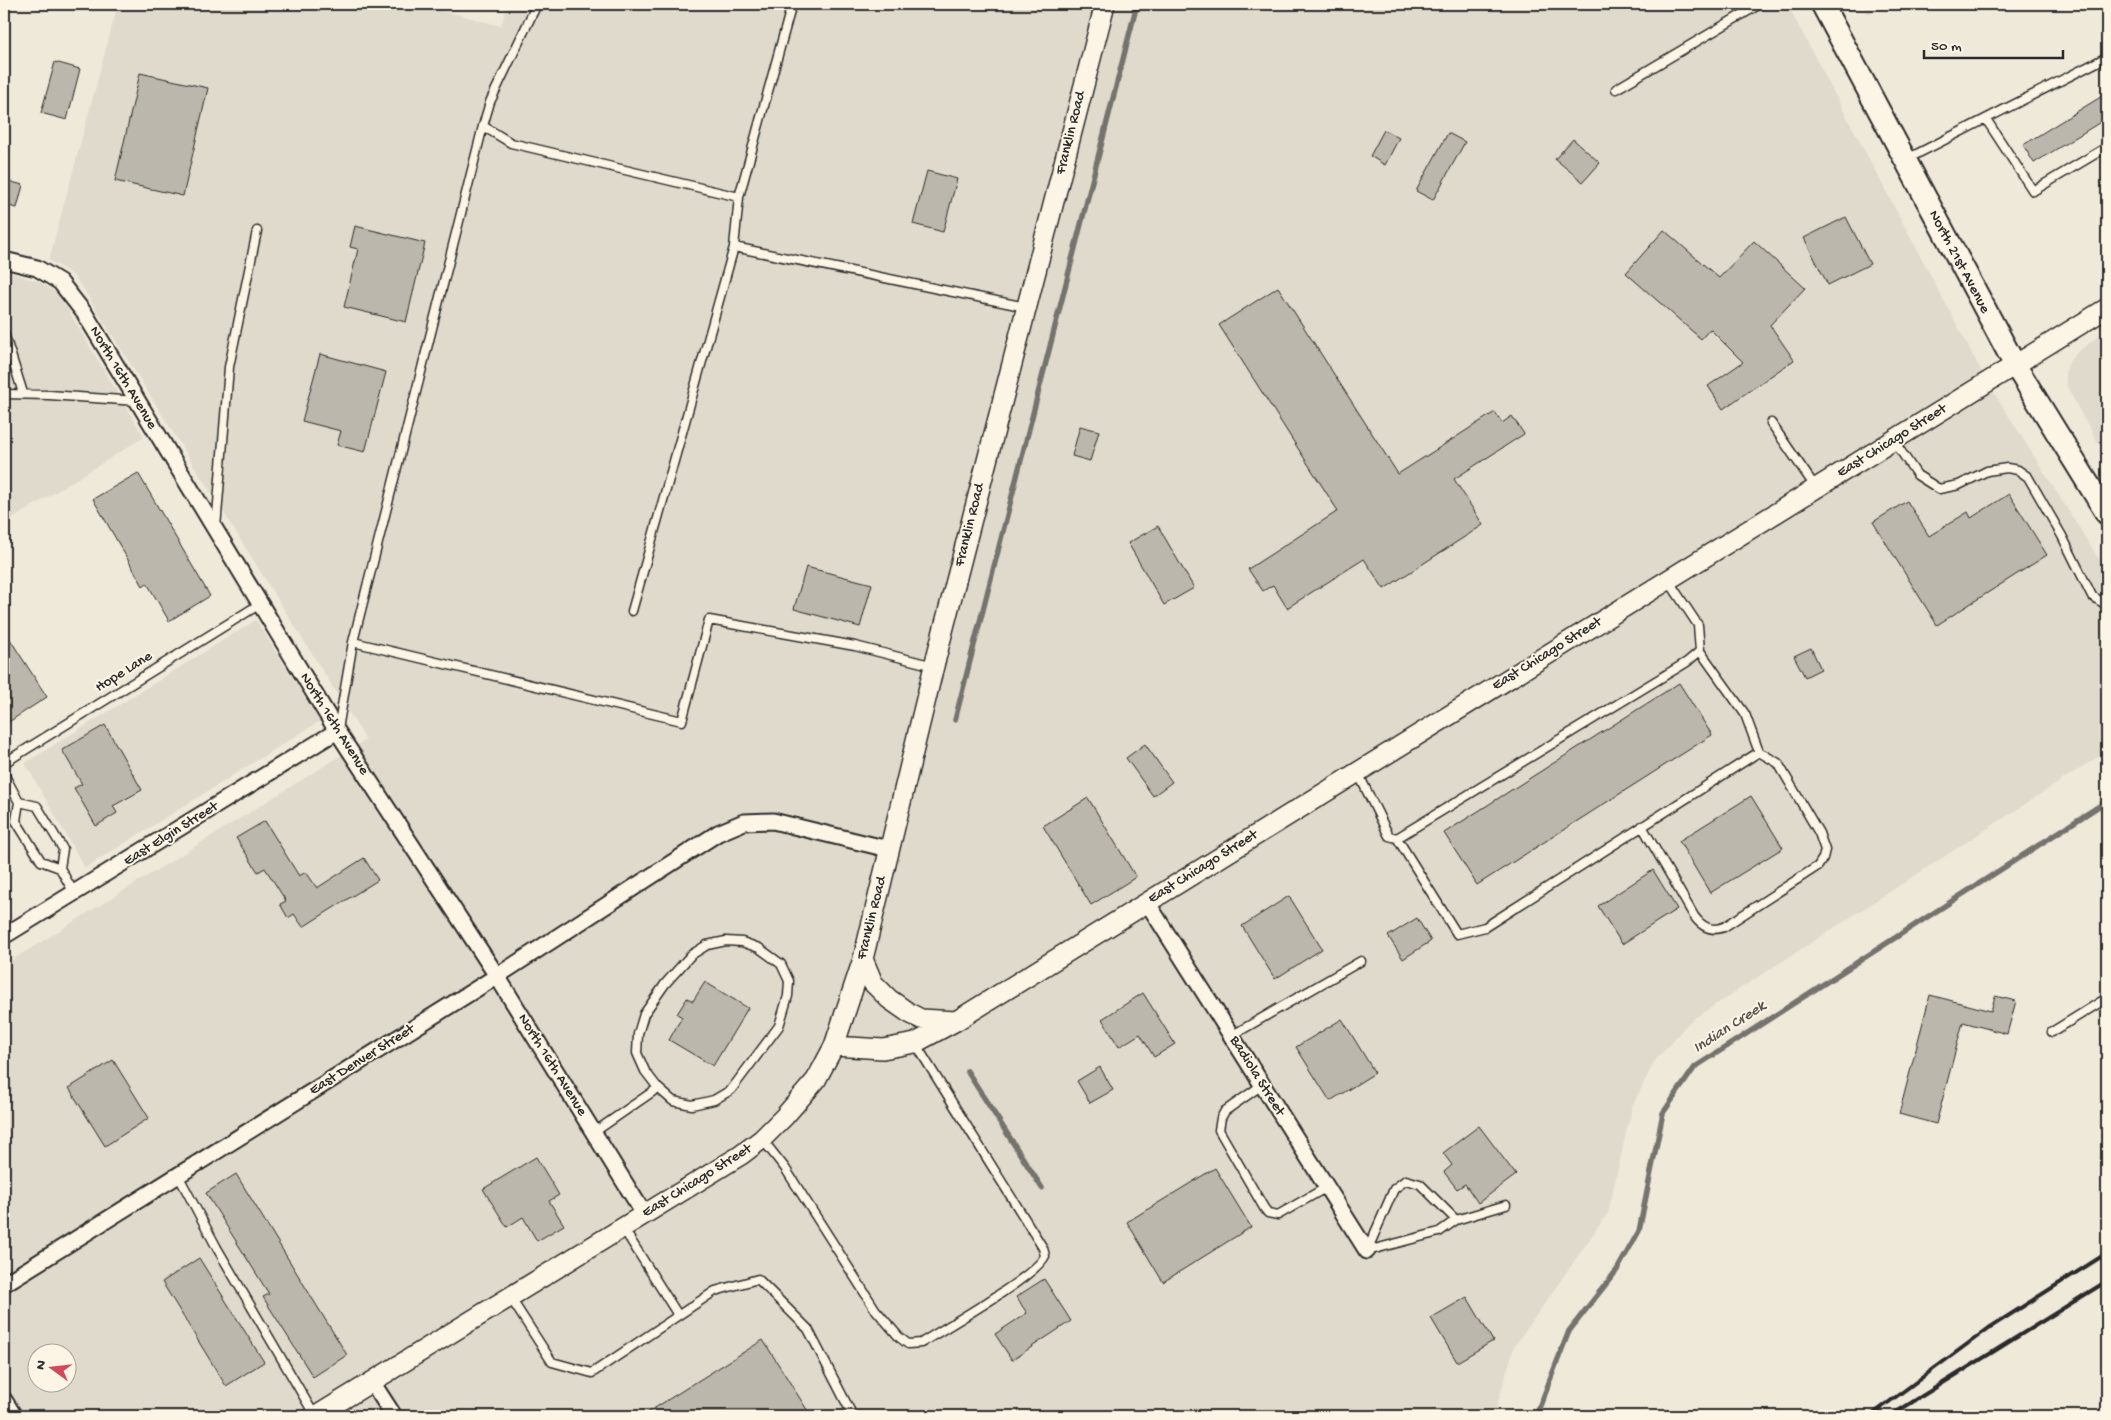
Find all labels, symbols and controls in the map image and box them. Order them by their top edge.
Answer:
scale bar [1924,28,2062,60]
text: 50 m [1931,38,1962,56]
street label: Franklin Road [1052,88,1090,177]
street label: North 21st Avenue [1924,207,1994,317]
street label: North 16th Avenue [85,323,161,433]
street label: East Chicago Street [1834,399,1952,482]
street label: Franklin Road [951,480,989,569]
street label: East Chicago Street [1489,612,1607,695]
street label: Hope Lane [92,647,156,697]
street label: North 16th Avenue [295,670,373,779]
street label: East Elgin Street [120,797,223,870]
street label: East Chicago Street [1145,825,1263,908]
street label: Franklin Road [853,873,891,962]
water label: Indian Creek [1690,997,1771,1058]
street label: North 16th Avenue [513,1011,591,1120]
street label: East Denver Street [306,1019,420,1100]
street label: Badiola Street [1225,1032,1290,1121]
street label: East Chicago Street [639,1139,757,1222]
north arrow [28,1342,78,1392]
text: N [32,1359,51,1372]

